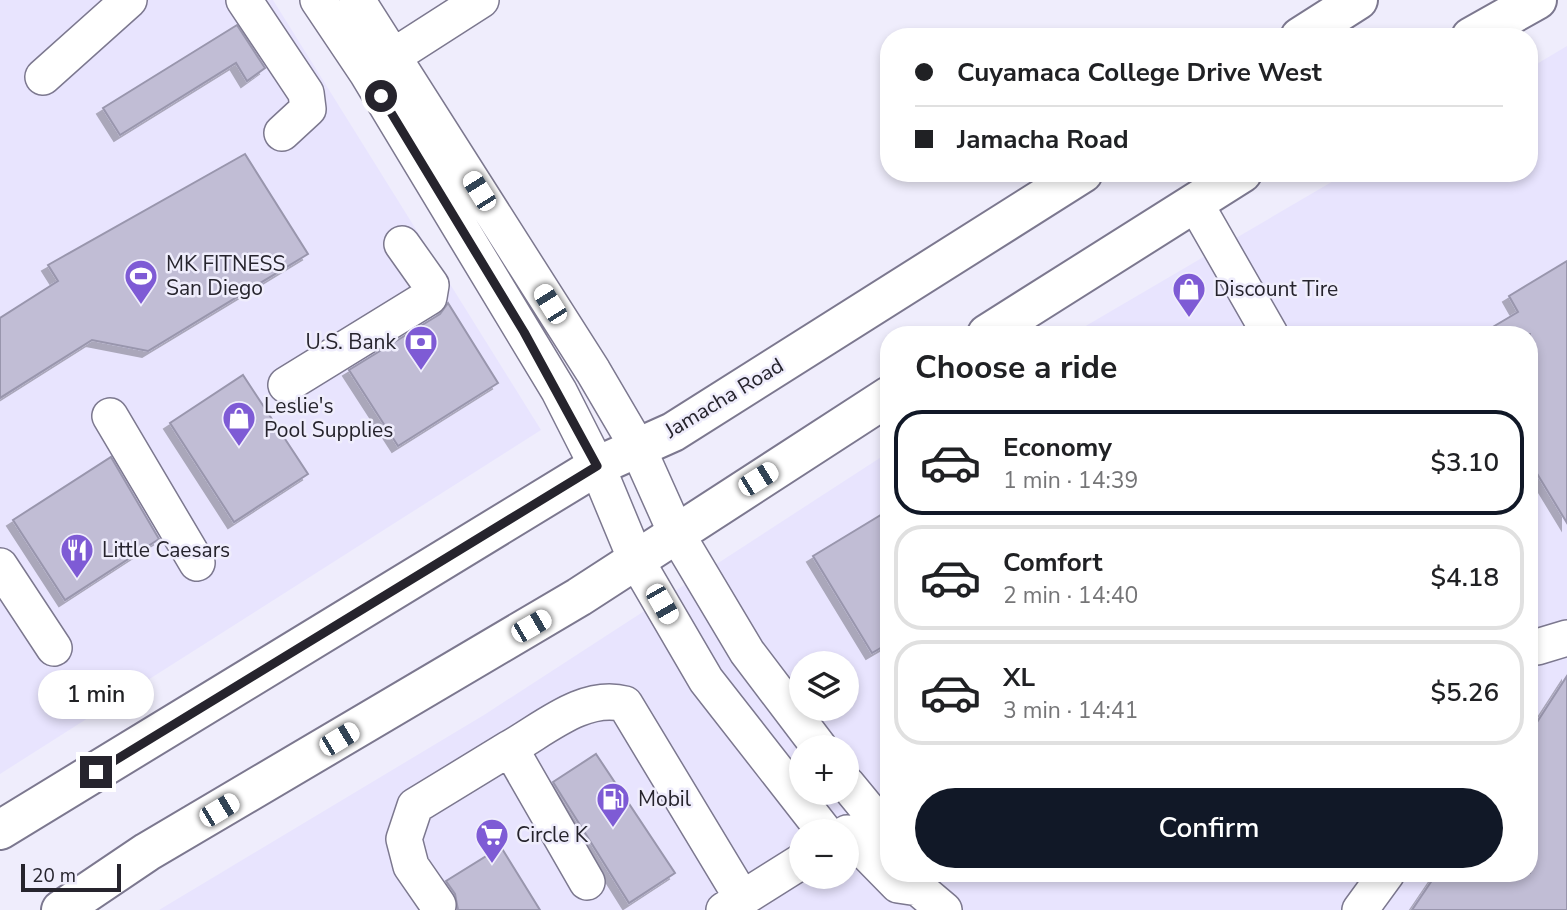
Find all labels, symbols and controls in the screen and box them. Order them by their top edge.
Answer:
text: Cuyamaca College Drive West [957,55,1322,90]
route start [365,80,397,112]
text: Jamacha Road [957,122,1129,157]
car [459,168,500,214]
place label: MK FITNESS San Diego [166,250,285,302]
sports icon: MK FITNESS San Diego [122,257,160,306]
shop icon: Discount Tire [1170,270,1208,319]
place label: Discount Tire [1214,275,1338,303]
car [530,281,571,327]
bank icon: U.S. Bank [402,323,440,372]
place label: U.S. Bank [305,328,396,356]
text: Choose a ride [915,346,1117,389]
street label: Jamacha Road [658,351,789,445]
place label: Leslie's Pool Supplies [264,392,393,444]
shop icon: Leslie's Pool Supplies [220,399,258,448]
text: Economy [1003,430,1112,465]
icon: car [919,431,982,494]
text: $3.10 [1430,445,1499,480]
car [735,459,782,499]
text: 1 min · 14:39 [1003,465,1138,496]
restaurant icon: Little Caesars [58,531,96,580]
place label: Little Caesars [102,536,230,564]
text: Comfort [1003,545,1103,580]
icon: car [919,546,982,609]
text: $4.18 [1430,560,1499,595]
text: 2 min · 14:40 [1003,580,1138,611]
car [643,581,682,627]
car [508,606,555,646]
map controls [789,651,859,889]
button: layers [789,651,859,721]
text: XL [1003,660,1035,695]
icon: car [919,661,982,724]
callout: 1 min [38,670,154,720]
text: $5.26 [1430,675,1499,710]
text: 1 min [67,679,125,710]
text: 3 min · 14:41 [1003,695,1138,726]
car [316,719,363,759]
button: + [789,735,859,805]
route end [80,756,112,788]
fuel station icon: Mobil [594,780,632,829]
place label: Mobil [638,785,692,813]
button: Confirm [915,788,1503,868]
car [196,790,243,830]
supermarket icon: Circle K [473,816,511,865]
button: − [789,819,859,889]
place label: Circle K [516,821,589,849]
scale bar [21,861,121,893]
text: 20 m [32,863,76,889]

